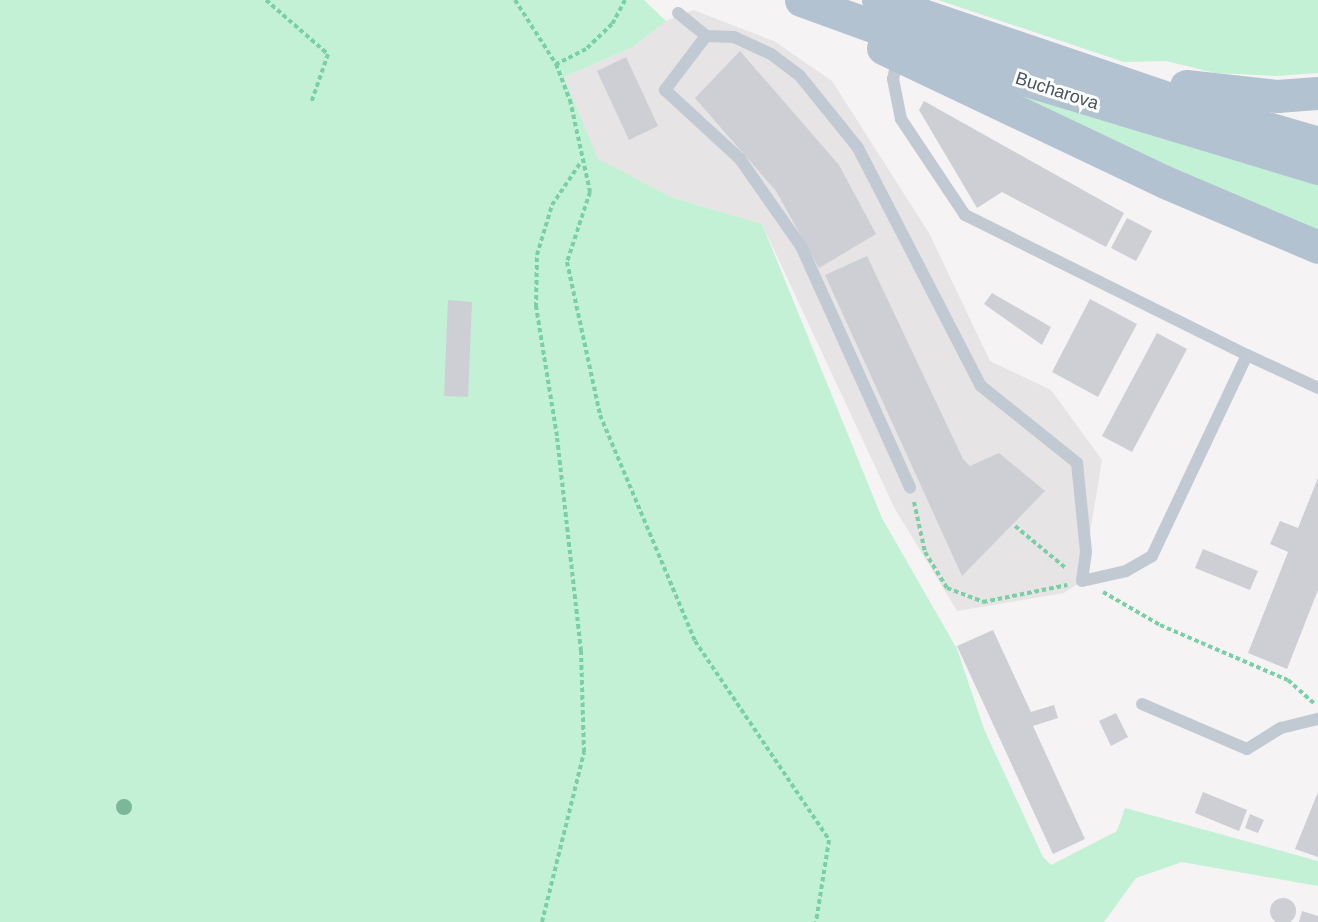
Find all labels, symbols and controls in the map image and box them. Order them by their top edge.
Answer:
street label: Bucharova [1013,67,1101,115]

